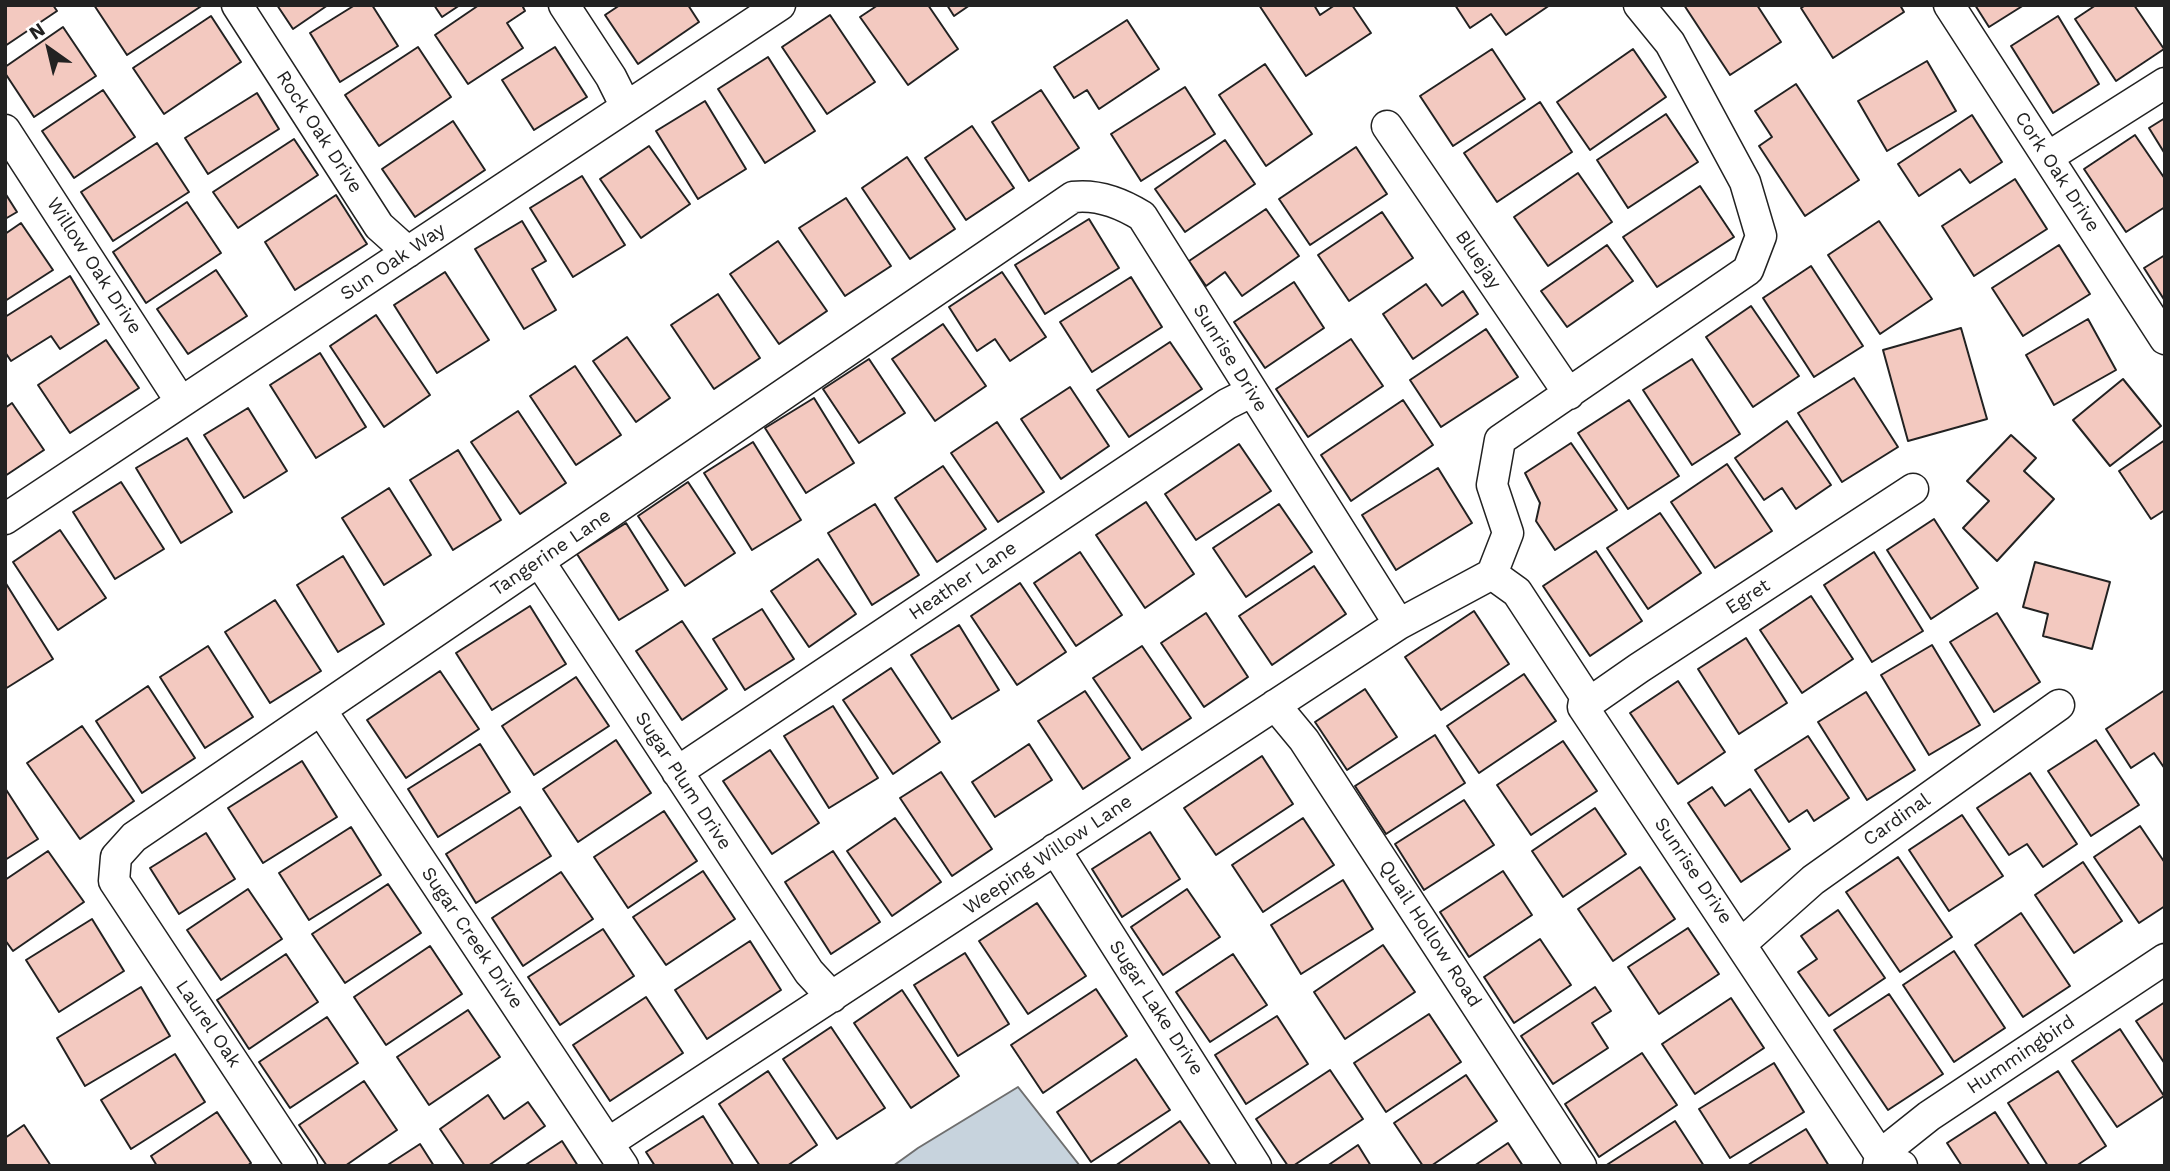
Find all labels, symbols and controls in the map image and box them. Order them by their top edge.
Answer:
north arrow [14,14,84,84]
text: N [25,18,49,45]
street label: Rock Oak Drive [271,67,367,197]
street label: Cork Oak Drive [2010,108,2104,236]
street label: Willow Oak Drive [41,194,147,338]
street label: Sun Oak Way [336,219,450,305]
street label: Bluejay [1450,226,1506,294]
street label: Sunrise Drive [1188,300,1272,416]
street label: Tangerine Lane [487,504,615,602]
street label: Heather Lane [905,537,1021,625]
street label: Egret [1722,574,1774,620]
street label: Sugar Plum Drive [630,708,736,854]
street label: Cardinal [1859,789,1935,851]
street label: Weeping Willow Lane [960,790,1136,920]
street label: Sunrise Drive [1649,814,1737,928]
street label: Quail Hollow Road [1374,856,1486,1012]
street label: Sugar Creek Drive [416,863,528,1013]
street label: Sugar Lake Drive [1104,936,1208,1080]
street label: Laurel Oak [171,976,245,1072]
street label: Hummingbird [1963,1011,2079,1099]

